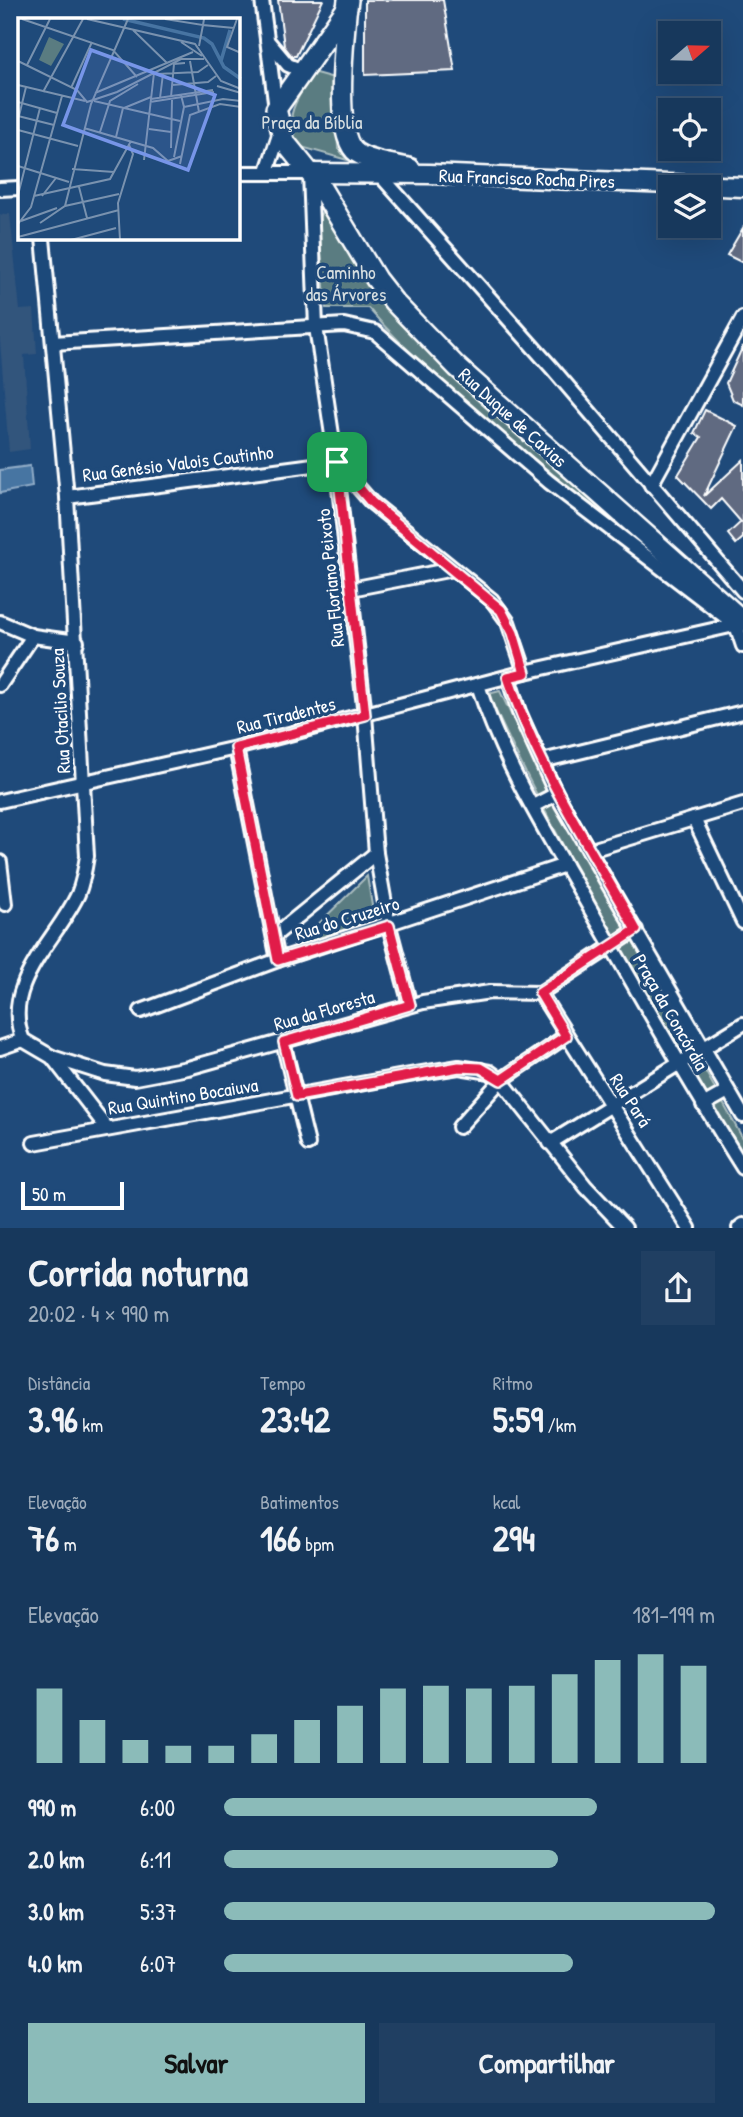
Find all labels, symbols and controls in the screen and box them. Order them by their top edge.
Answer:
inset map [18,18,240,240]
north arrow [658,21,721,84]
map controls [658,21,721,238]
button: locate [658,98,721,161]
park label: Praça da Bíblia [262,109,363,135]
street label: Rua Francisco Rocha Pires [439,162,615,194]
button: layers [658,175,721,238]
park label: Caminho das Árvores [306,259,386,307]
street label: Rua Duque de Caxias [453,361,573,473]
pin [307,432,367,492]
street label: Rua Genésio Valois Coutinho [81,438,275,488]
icon: arrive [318,443,356,481]
street label: Rua Floriano Peixoto [310,507,350,648]
street label: Rua Otacilio Souza [44,647,76,774]
street label: Rua Tiradentes [234,690,338,740]
street label: Rua do Cruzeiro [292,890,403,946]
street label: Praça da Concórdia [627,949,715,1075]
street label: Rua da Floresta [271,983,378,1037]
street label: Rua Pará [604,1068,658,1132]
street label: Rua Quintino Bocaiuva [106,1071,260,1121]
scale bar [21,1179,124,1211]
text: 50 m [32,1181,66,1207]
text: Corrida noturna [28,1246,248,1298]
button: share [641,1251,715,1325]
text: 20:02 · 4 × 990 m [28,1298,169,1329]
text: Distância [28,1370,90,1396]
text: Tempo [260,1370,306,1396]
text: Ritmo [493,1370,533,1396]
text: 3.96 [28,1396,78,1443]
text: 23:42 [260,1396,330,1443]
text: 5:59 [493,1396,543,1443]
text: km [78,1412,103,1438]
text: /km [543,1412,576,1438]
text: Elevação [28,1489,87,1515]
text: Batimentos [260,1489,339,1515]
text: kcal [493,1489,520,1515]
text: 76 [28,1515,59,1562]
text: 166 [260,1515,301,1562]
text: 294 [493,1515,535,1562]
text: m [59,1531,77,1557]
text: bpm [301,1531,334,1557]
text: Elevação [28,1599,99,1630]
text: 181–199 m [633,1599,715,1630]
text: 990 m [28,1792,76,1823]
text: 6:00 [140,1792,175,1823]
text: 2.0 km [28,1844,84,1875]
text: 6:11 [140,1844,171,1875]
text: 3.0 km [28,1896,84,1927]
text: 5:37 [140,1896,177,1927]
text: 4.0 km [28,1948,82,1979]
text: 6:07 [140,1948,176,1979]
button: Salvar [28,2023,365,2103]
button: Compartilhar [379,2023,715,2103]

